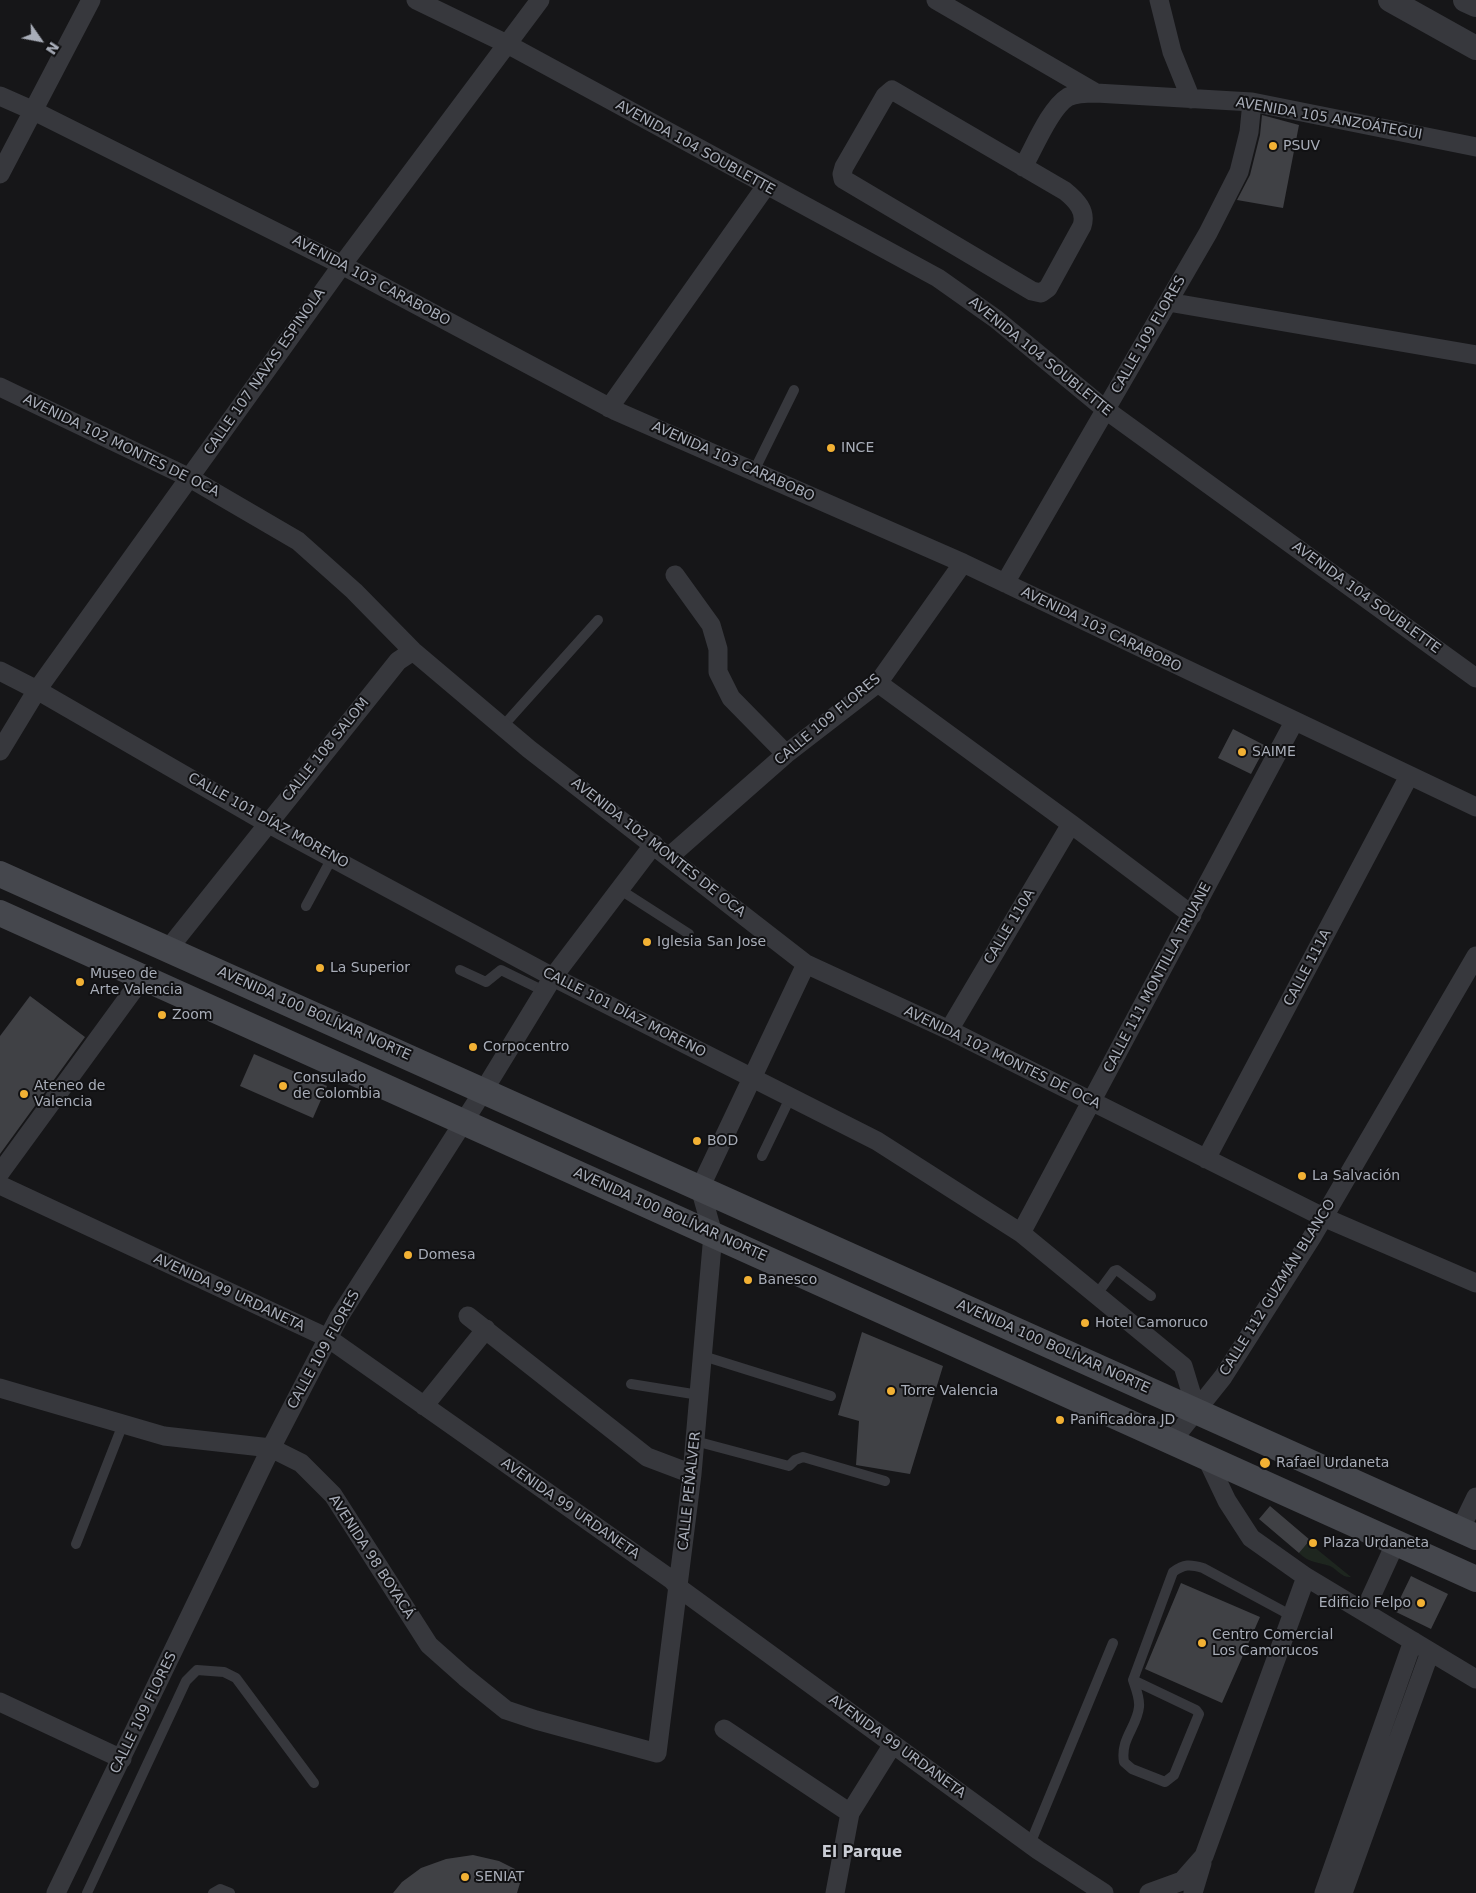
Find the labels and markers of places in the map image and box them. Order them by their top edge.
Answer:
place label: PSUV [1283,138,1320,154]
marker: PSUV [1267,140,1279,152]
place label: INCE [841,440,874,456]
marker: INCE [825,442,837,454]
place label: SAIME [1252,744,1296,760]
marker: SAIME [1236,746,1248,758]
place label: Iglesia San Jose [657,934,766,950]
marker: Iglesia San Jose [641,936,653,948]
place label: La Superior [330,960,410,976]
marker: La Superior [314,962,326,974]
place label: Museo de Arte Valencia [90,966,182,999]
marker: Museo de Arte Valencia [74,976,86,988]
place label: Zoom [172,1007,212,1023]
marker: Zoom [156,1009,168,1021]
place label: Corpocentro [483,1039,569,1055]
marker: Corpocentro [467,1041,479,1053]
place label: Consulado de Colombia [293,1070,381,1102]
place label: Ateneo de Valencia [34,1078,105,1110]
marker: Consulado de Colombia [277,1080,289,1092]
marker: Ateneo de Valencia [18,1088,30,1100]
place label: BOD [707,1133,738,1149]
marker: BOD [691,1135,703,1147]
place label: La Salvación [1312,1168,1400,1184]
marker: La Salvación [1296,1170,1308,1182]
place label: Domesa [418,1247,475,1263]
marker: Domesa [402,1249,414,1261]
place label: Banesco [758,1272,817,1288]
marker: Banesco [742,1274,754,1286]
place label: Hotel Camoruco [1095,1315,1208,1331]
marker: Hotel Camoruco [1079,1317,1091,1329]
place label: Torre Valencia [901,1383,998,1399]
marker: Torre Valencia [885,1385,897,1397]
place label: Panificadora JD [1070,1412,1175,1428]
marker: Panificadora JD [1054,1414,1066,1426]
place label: Rafael Urdaneta [1276,1455,1389,1471]
marker: Rafael Urdaneta [1258,1456,1272,1470]
place label: Plaza Urdaneta [1323,1535,1429,1551]
marker: Plaza Urdaneta [1307,1537,1319,1549]
place label: Edificio Felpo [1319,1595,1411,1611]
marker: Edificio Felpo [1415,1597,1427,1609]
place label: Centro Comercial Los Camorucos [1212,1627,1333,1660]
marker: Centro Comercial Los Camorucos [1196,1637,1208,1649]
place label: SENIAT [475,1869,524,1885]
marker: SENIAT [459,1871,471,1883]

